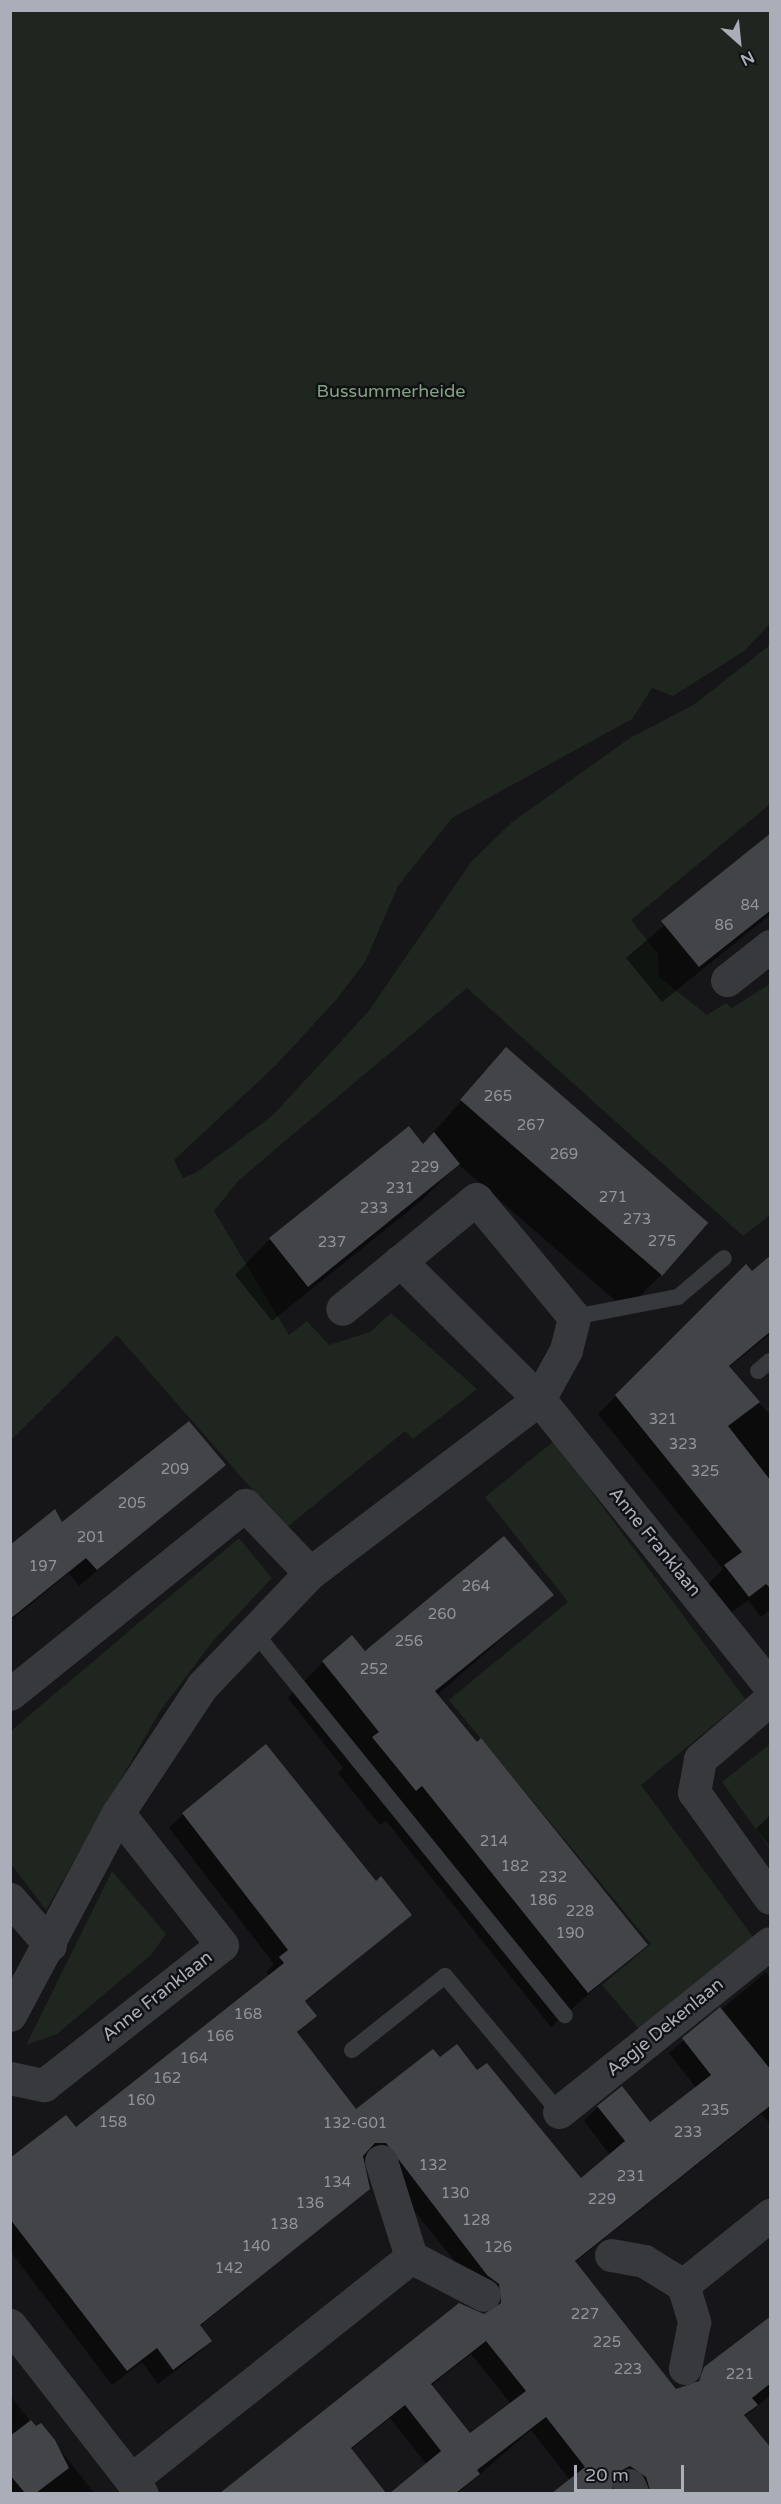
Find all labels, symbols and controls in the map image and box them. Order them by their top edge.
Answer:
north arrow [709,12,769,72]
text: N [737,46,757,70]
park label: Bussummerheide [317,380,465,402]
house number: 84 [741,897,759,915]
house number: 86 [715,917,733,935]
house number: 265 [484,1088,512,1106]
house number: 267 [517,1117,545,1135]
house number: 269 [550,1146,578,1164]
house number: 229 [411,1159,439,1177]
house number: 231 [386,1180,414,1198]
house number: 271 [599,1189,627,1207]
house number: 233 [360,1200,388,1218]
house number: 273 [623,1211,651,1229]
house number: 275 [648,1233,676,1251]
house number: 237 [318,1234,346,1252]
house number: 321 [649,1411,677,1429]
house number: 323 [669,1436,697,1454]
house number: 209 [161,1461,189,1479]
house number: 325 [691,1463,719,1481]
street label: Anne Franklaan [604,1483,706,1601]
house number: 205 [118,1495,146,1513]
house number: 201 [77,1529,105,1547]
house number: 197 [29,1558,57,1576]
house number: 264 [462,1578,490,1596]
house number: 260 [428,1606,456,1624]
house number: 256 [395,1633,423,1651]
house number: 252 [360,1661,388,1679]
house number: 214 [480,1833,508,1851]
house number: 182 [501,1858,529,1876]
house number: 232 [539,1869,567,1887]
house number: 186 [529,1892,557,1910]
house number: 228 [566,1903,594,1921]
house number: 190 [556,1925,584,1943]
street label: Anne Franklaan [98,1946,216,2046]
street label: Aagje Dekenlaan [602,1973,728,2081]
house number: 168 [234,2006,262,2024]
house number: 166 [206,2028,234,2046]
house number: 164 [180,2050,208,2068]
house number: 162 [153,2070,181,2088]
house number: 160 [127,2092,155,2110]
house number: 235 [701,2102,729,2120]
house number: 158 [99,2114,127,2132]
house number: 132-G01 [323,2115,387,2133]
house number: 233 [674,2124,702,2142]
house number: 132 [419,2157,447,2175]
house number: 231 [617,2168,645,2186]
house number: 134 [323,2174,351,2192]
house number: 130 [441,2185,469,2203]
house number: 229 [588,2191,616,2209]
house number: 136 [296,2195,324,2213]
house number: 128 [462,2212,490,2230]
house number: 138 [270,2216,298,2234]
house number: 140 [242,2238,270,2256]
house number: 126 [484,2239,512,2257]
house number: 142 [215,2260,243,2278]
house number: 227 [571,2306,599,2324]
house number: 225 [593,2334,621,2352]
house number: 223 [614,2361,642,2379]
house number: 221 [726,2366,754,2384]
scale bar [577,2453,686,2491]
text: 20 m [585,2464,629,2486]

